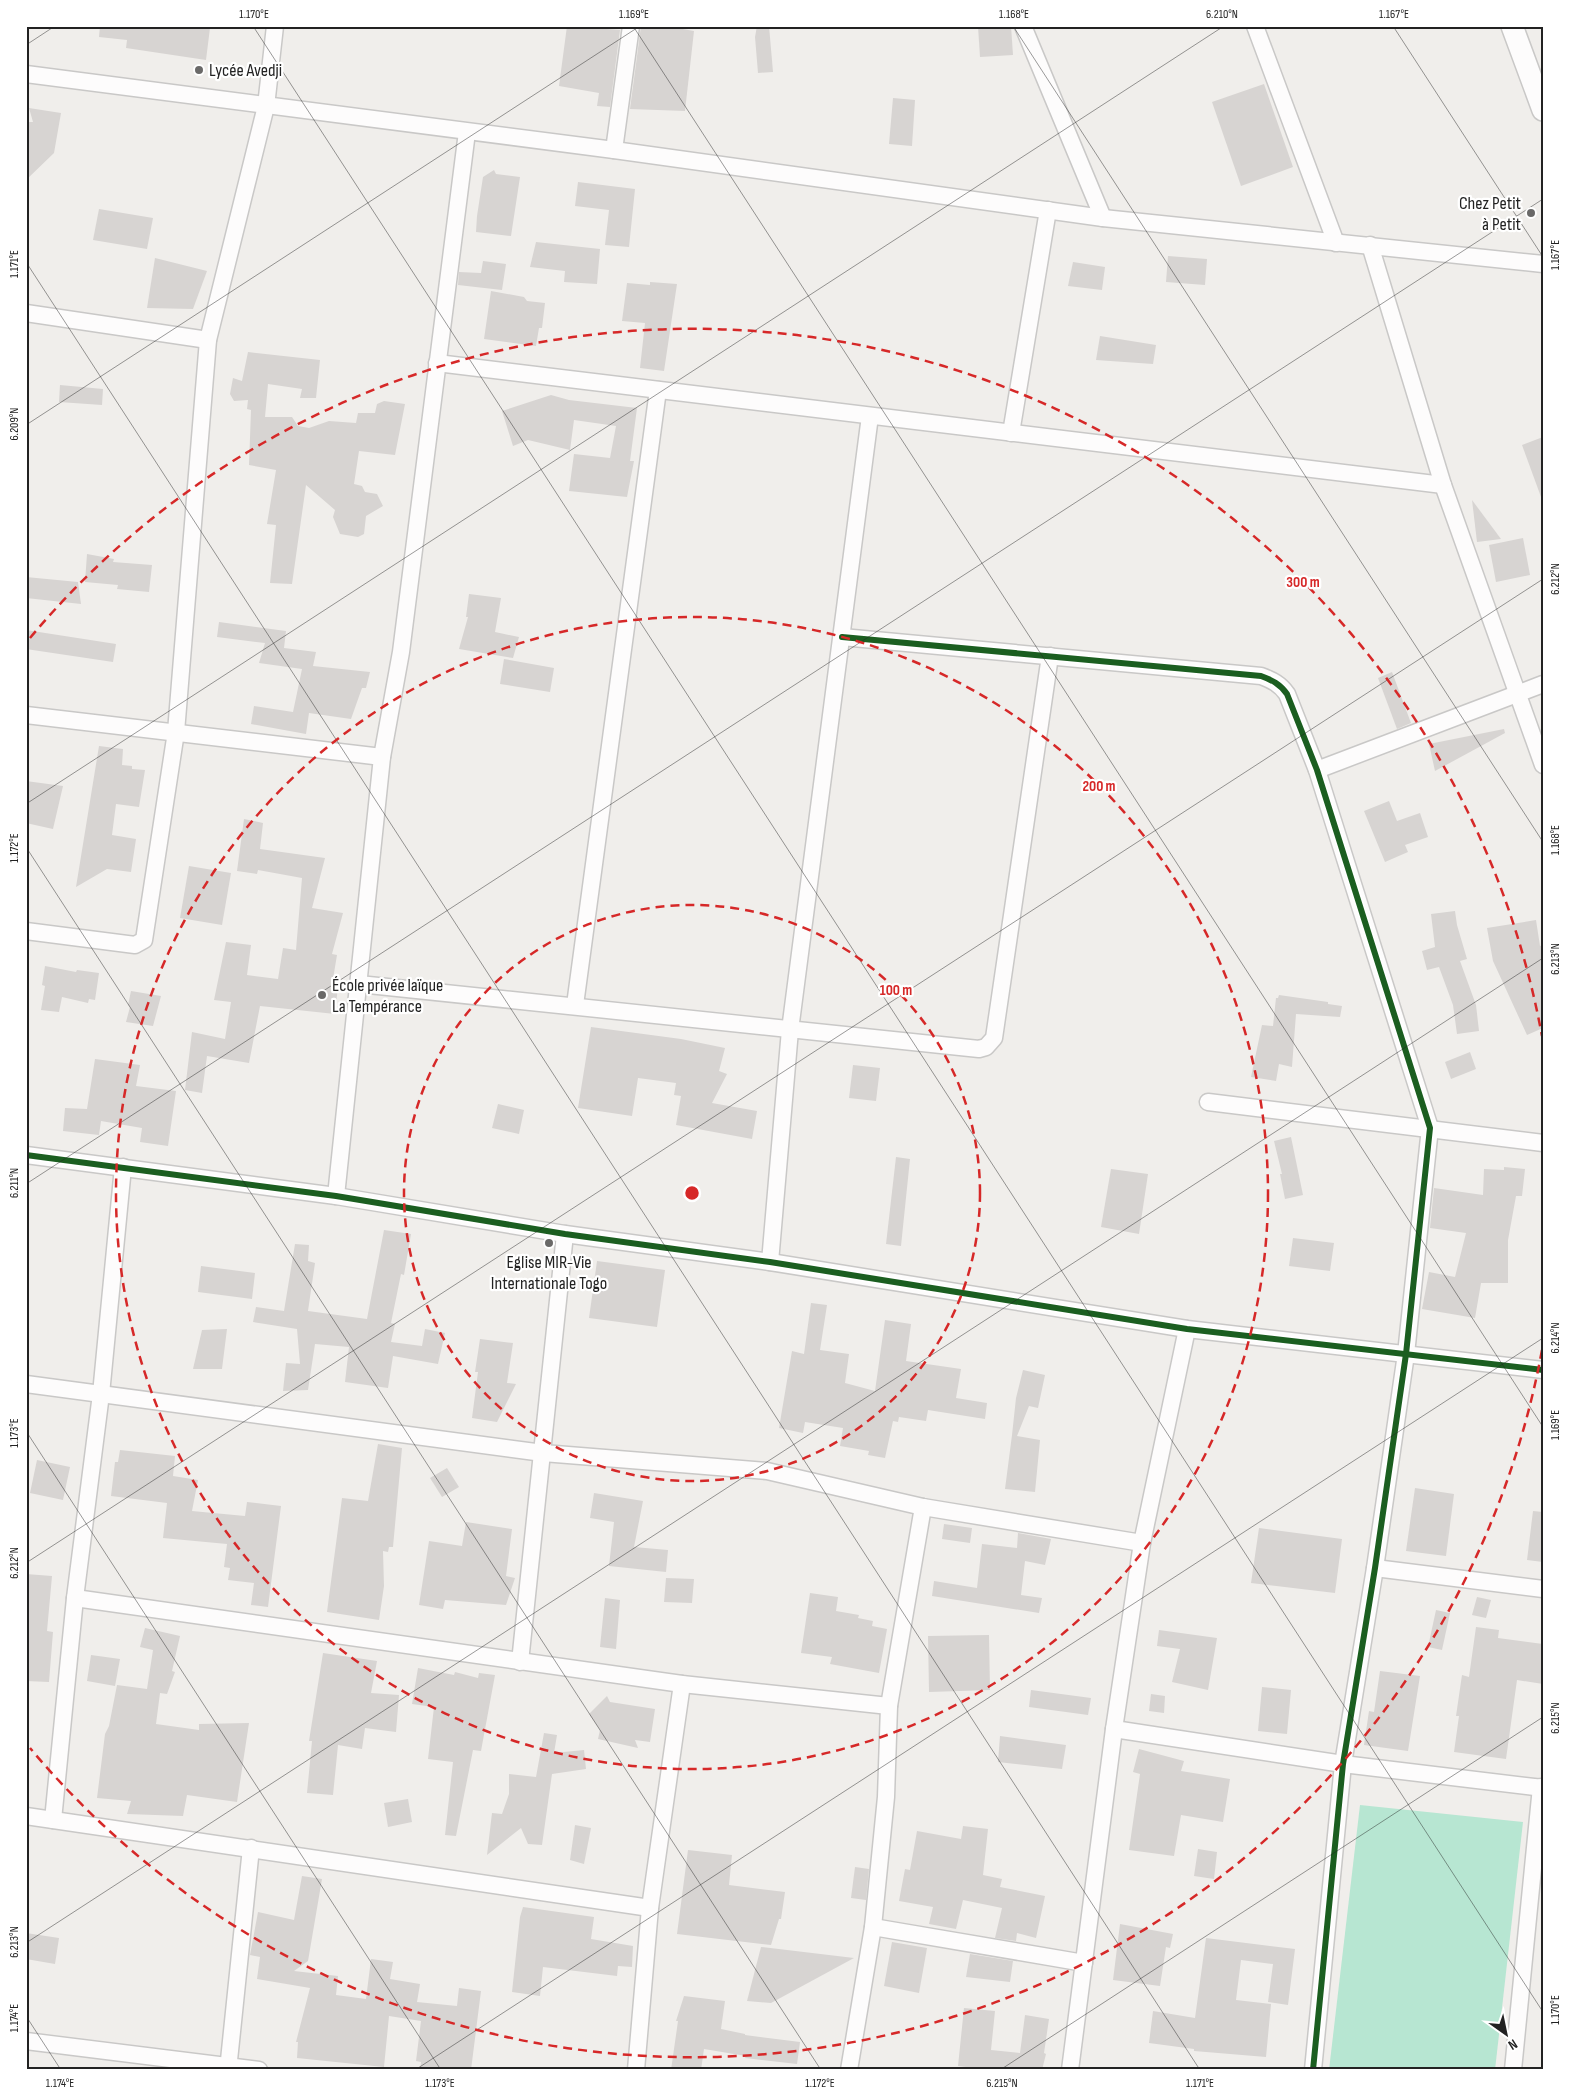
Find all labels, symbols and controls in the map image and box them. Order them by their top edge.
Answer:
text: 1.170°E [239,7,269,22]
text: 1.169°E [619,7,649,22]
text: 1.168°E [999,7,1029,22]
text: 6.210°N [1206,7,1238,22]
text: 1.167°E [1379,7,1409,22]
place label: Lycée Avedji [209,60,282,81]
marker: Lycée Avedji [193,64,205,76]
place label: Chez Petit à Petit [1459,193,1522,235]
marker: Chez Petit à Petit [1525,207,1537,219]
text: 1.167°E [1548,240,1563,270]
text: 1.171°E [7,250,22,278]
text: 6.209°N [7,408,22,440]
text: 6.212°N [1548,563,1563,595]
text: 300 m [1286,573,1320,592]
text: 200 m [1082,777,1116,796]
text: 1.168°E [1548,825,1563,855]
text: 1.172°E [7,833,22,863]
text: 6.213°N [1548,943,1563,975]
place label: École privée laïque La Tempérance [332,975,443,1017]
text: 100 m [880,981,912,1000]
marker: École privée laïque La Tempérance [316,989,328,1001]
text: 6.211°N [7,1168,22,1198]
centre of rings [683,1184,701,1202]
marker: Eglise MIR-Vie Internationale Togo [543,1237,555,1249]
place label: Eglise MIR-Vie Internationale Togo [491,1252,607,1294]
text: 6.214°N [1548,1322,1563,1354]
text: 1.169°E [1548,1410,1563,1440]
text: 1.173°E [7,1418,22,1448]
text: 6.212°N [7,1547,22,1579]
text: 6.215°N [1548,1702,1563,1734]
text: 6.213°N [7,1926,22,1958]
text: 1.170°E [1548,1995,1563,2025]
text: 1.174°E [7,2004,22,2032]
north arrow [1482,2008,1532,2058]
text: N [1505,2035,1521,2054]
text: 1.174°E [46,2076,74,2091]
text: 1.173°E [425,2076,455,2091]
text: 1.172°E [805,2076,835,2091]
text: 6.215°N [986,2076,1018,2091]
text: 1.171°E [1186,2076,1214,2091]

